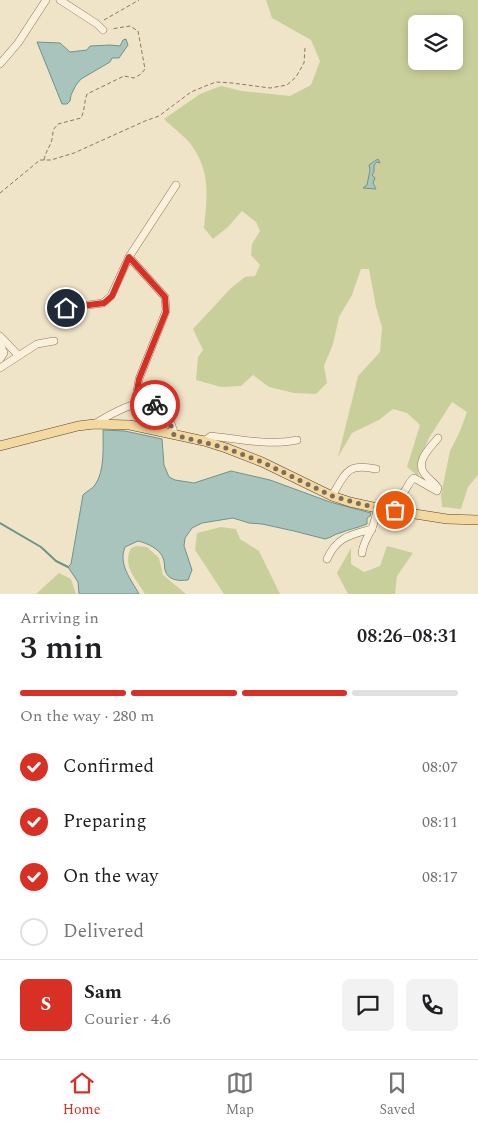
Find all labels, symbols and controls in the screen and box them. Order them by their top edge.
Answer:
map controls [408,15,463,70]
button: layers [408,15,463,70]
pin [45,287,87,329]
icon: home [52,294,80,322]
courier [130,380,180,430]
icon: bike [141,391,169,419]
pin [374,489,416,531]
icon: bag [381,496,409,524]
text: Arriving in [20,606,99,630]
text: 08:26–08:31 [357,622,458,651]
text: 3 min [20,624,103,673]
text: On the way · 280 m [20,704,154,728]
text: Confirmed [63,752,154,781]
icon: check [20,753,48,781]
text: 08:07 [422,755,458,779]
text: Preparing [63,807,147,836]
icon: check [20,808,48,836]
text: 08:11 [422,810,458,834]
text: On the way [63,862,159,891]
icon: check [20,863,48,891]
text: 08:17 [422,865,458,889]
text: Delivered [63,917,144,946]
text: Sam [84,978,122,1007]
button: chat [342,979,394,1031]
button: phone [406,979,458,1031]
text: S [41,990,51,1019]
text: Courier · 4.6 [84,1007,171,1031]
tab: Home [63,1069,100,1120]
tab: Map [226,1069,254,1120]
tab: Saved [379,1069,415,1120]

